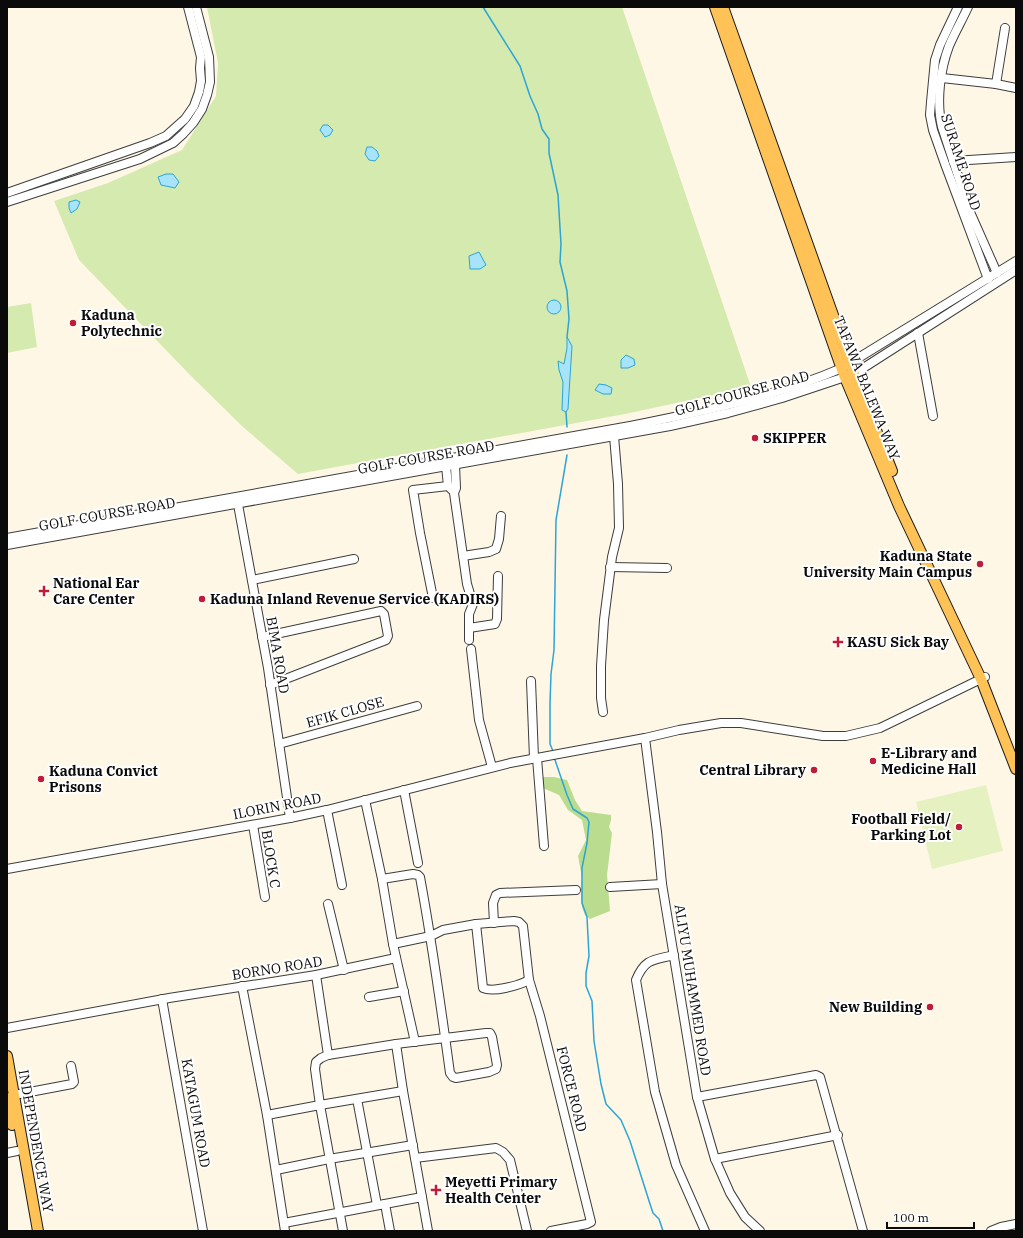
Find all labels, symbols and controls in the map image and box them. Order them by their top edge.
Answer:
street label: SURAME ROAD [937,111,985,213]
place label: Kaduna Polytechnic [81,306,163,340]
street label: TAFAWA BALEWA WAY [830,313,904,463]
marker: Kaduna Polytechnic [68,318,78,328]
street label: GOLF COURSE ROAD [673,366,811,420]
place label: SKIPPER [763,429,827,447]
marker: SKIPPER [750,433,760,443]
street label: GOLF COURSE ROAD [356,436,496,478]
street label: GOLF COURSE ROAD [37,493,177,535]
place label: Kaduna State University Main Campus [803,547,972,581]
marker: Kaduna State University Main Campus [975,559,985,569]
place label: National Ear Care Center [53,574,139,608]
marker: National Ear Care Center [38,585,50,597]
place label: Kaduna Inland Revenue Service (KADIRS) [210,590,499,608]
marker: Kaduna Inland Revenue Service (KADIRS) [197,594,207,604]
street label: BIMA ROAD [262,615,294,695]
place label: KASU Sick Bay [847,633,949,651]
marker: KASU Sick Bay [832,636,844,648]
street label: EFIK CLOSE [304,692,386,732]
place label: E-Library and Medicine Hall [881,744,977,778]
marker: E-Library and Medicine Hall [868,756,878,766]
place label: Central Library [699,761,806,779]
place label: Kaduna Convict Prisons [49,762,158,796]
marker: Central Library [809,765,819,775]
marker: Kaduna Convict Prisons [36,774,46,784]
street label: ILORIN ROAD [231,789,323,823]
place label: Football Field/ Parking Lot [851,810,951,844]
marker: Football Field/ Parking Lot [954,822,964,832]
street label: BLOCK C [257,828,285,890]
street label: ALIYU MUHAMMED ROAD [671,903,715,1077]
street label: BORNO ROAD [230,952,324,984]
place label: New Building [829,998,923,1016]
marker: New Building [925,1002,935,1012]
street label: FORCE ROAD [553,1044,591,1134]
street label: KATAGUM ROAD [178,1057,214,1169]
street label: INDEPENDENCE WAY [15,1068,57,1214]
place label: Meyetti Primary Health Center [445,1173,557,1207]
marker: Meyetti Primary Health Center [430,1184,442,1196]
scale bar [887,1204,974,1230]
text: 100 m [893,1210,929,1225]

